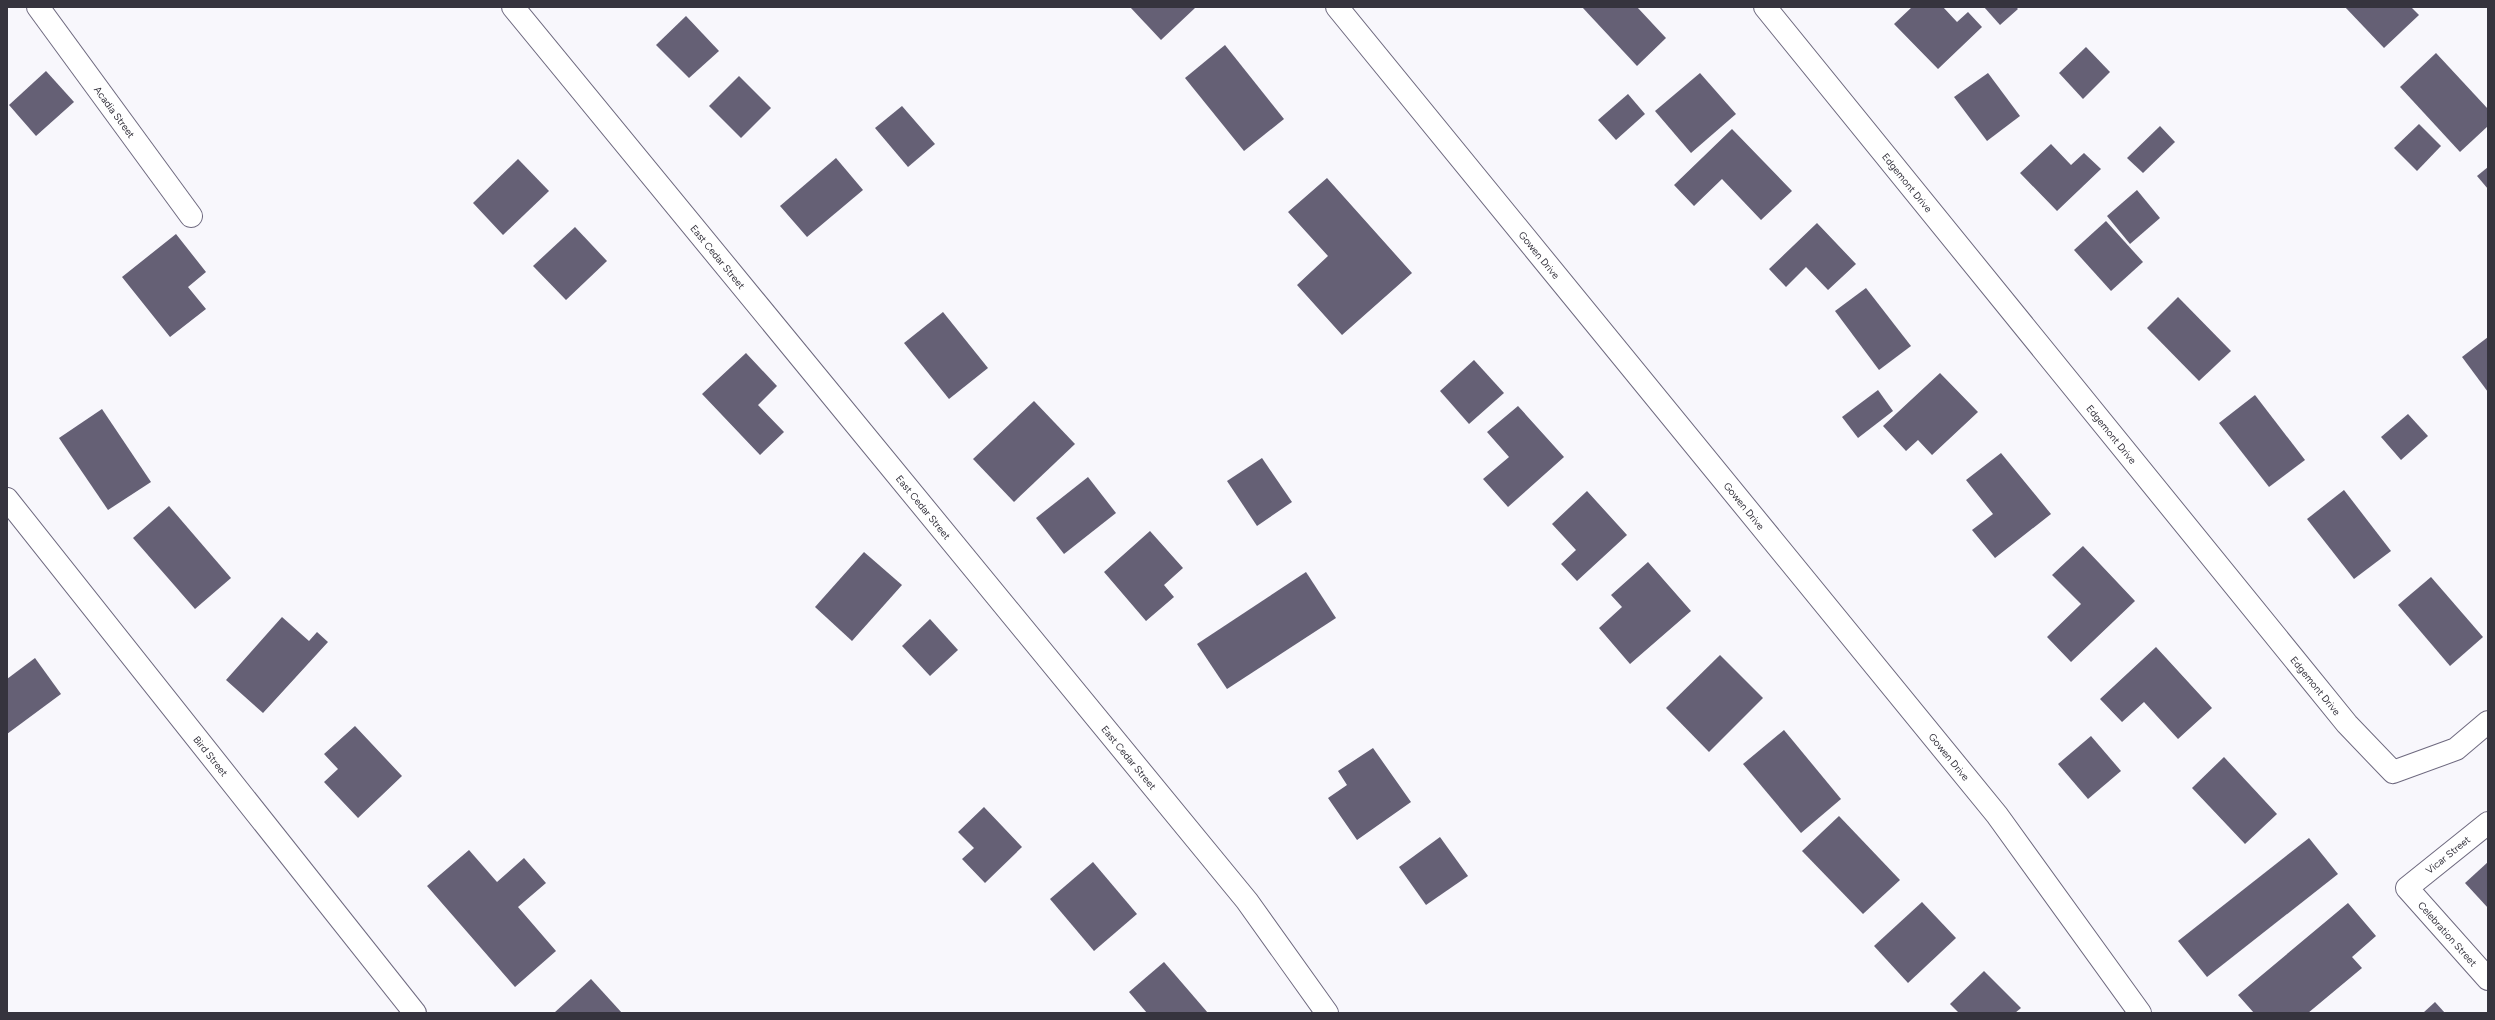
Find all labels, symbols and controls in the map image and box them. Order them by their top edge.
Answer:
street label: Acadia Street [92,83,138,141]
street label: Edgemont Drive [1880,150,1936,215]
street label: East Cedar Street [688,222,748,292]
street label: Gowen Drive [1516,228,1563,282]
street label: Edgemont Drive [2084,402,2140,467]
street label: East Cedar Street [893,472,954,542]
street label: Gowen Drive [1721,479,1768,533]
street label: Edgemont Drive [2288,653,2344,718]
street label: East Cedar Street [1099,723,1160,792]
street label: Gowen Drive [1926,730,1973,784]
street label: Bird Street [191,733,231,779]
street label: Vicar Street [2423,833,2473,877]
street label: Celebration Street [2415,898,2480,969]

